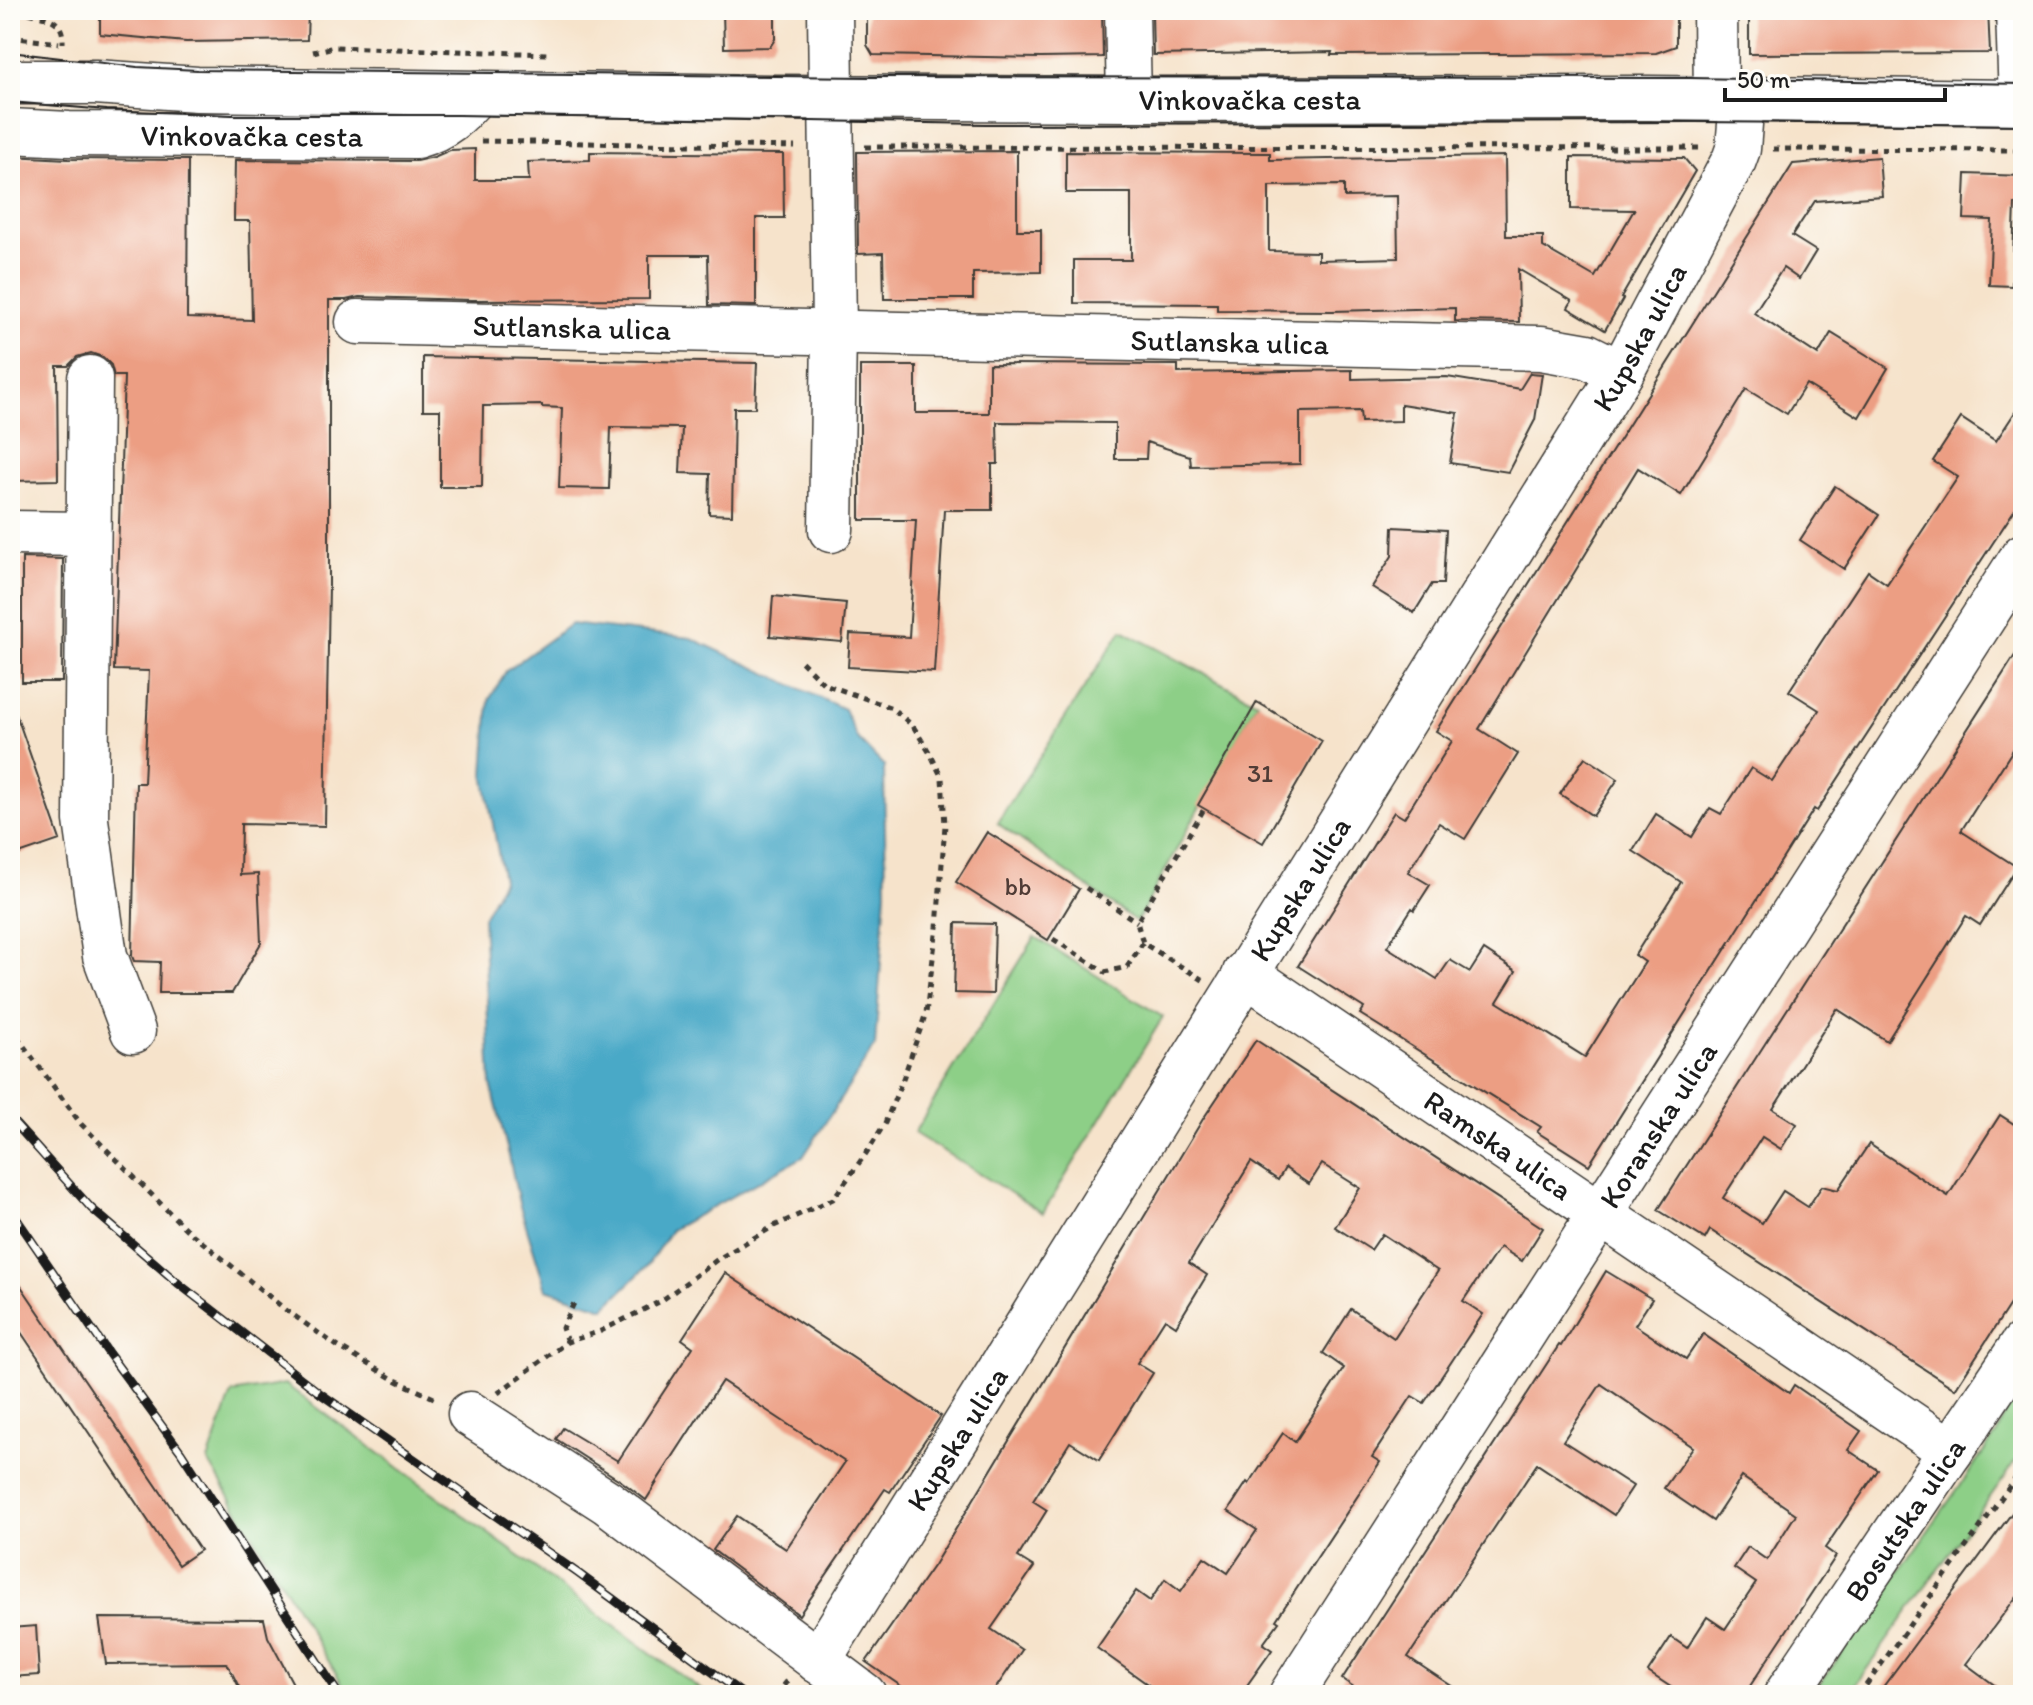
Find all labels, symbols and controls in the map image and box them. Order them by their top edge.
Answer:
scale bar [1725,52,1945,102]
text: 50 m [1737,65,1790,94]
street label: Vinkovačka cesta [1138,80,1361,117]
street label: Vinkovačka cesta [141,116,364,154]
street label: Kupska ulica [1583,257,1694,418]
street label: Sutlanska ulica [472,306,672,347]
street label: Sutlanska ulica [1130,320,1330,362]
house number: 31 [1247,757,1273,789]
street label: Kupska ulica [1241,810,1358,968]
house number: bb [1004,870,1032,902]
street label: Koranska ulica [1590,1034,1725,1215]
street label: Ramska ulica [1417,1081,1580,1208]
street label: Kupska ulica [898,1360,1016,1518]
street label: Bosutska ulica [1836,1430,1973,1608]

